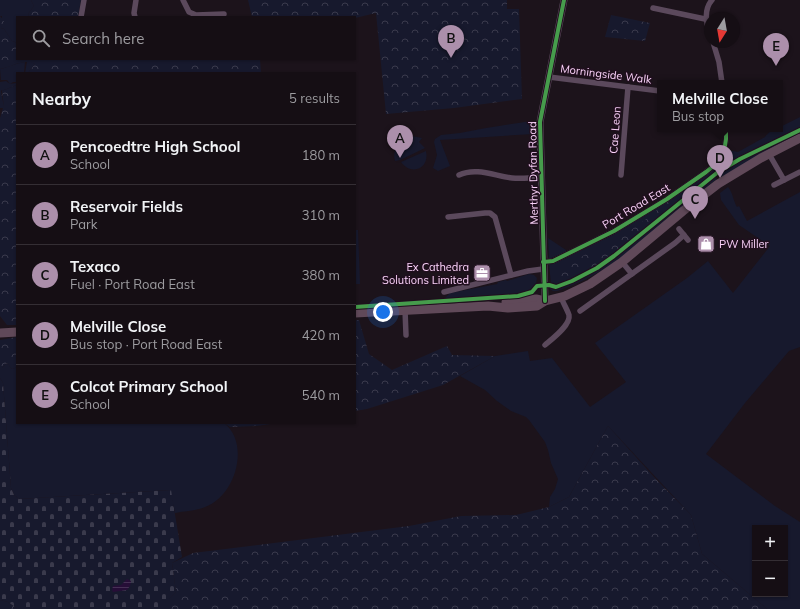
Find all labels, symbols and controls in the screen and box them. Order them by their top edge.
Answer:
north arrow [704,12,740,48]
search box [16,16,356,60]
pin: B [438,25,464,58]
icon: search [30,27,52,49]
text: Search here [62,29,144,48]
pin: E [763,33,789,66]
street label: Morningside Walk [560,61,653,87]
popup [657,80,783,132]
text: Nearby [32,88,91,109]
text: Melville Close [672,89,768,108]
text: 5 results [289,90,340,106]
street label: Cae Leon [606,106,624,154]
text: Bus stop [672,108,724,124]
street label: Merthyr Dyfan Road [525,121,541,225]
pin: A [387,125,413,158]
text: Pencoedtre High School [70,137,240,156]
pin: D [707,145,733,178]
text: A [40,147,50,163]
text: 180 m [302,147,340,163]
text: School [70,156,110,172]
street label: Port Road East [600,180,672,232]
pin: C [682,186,708,219]
text: Reservoir Fields [70,197,183,216]
text: B [41,207,49,223]
text: 310 m [302,207,340,223]
text: Park [70,216,97,232]
shop icon: PW Miller [696,234,716,254]
place label: PW Miller [719,237,769,251]
text: Texaco [70,257,120,276]
place label: Ex Cathedra Solutions Limited [382,260,469,287]
office icon: Ex Cathedra Solutions Limited [472,263,492,283]
text: C [41,267,49,283]
text: 380 m [302,267,340,283]
text: Fuel · Port Road East [70,276,195,292]
your location [373,302,393,322]
text: Melville Close [70,317,166,336]
text: D [40,327,50,343]
text: 420 m [302,327,340,343]
text: Bus stop · Port Road East [70,336,222,352]
text: Colcot Primary School [70,377,228,396]
text: E [41,387,49,403]
text: 540 m [302,387,340,403]
text: School [70,396,110,412]
map controls [752,525,788,597]
button: + [752,525,788,561]
button: − [752,561,788,597]

